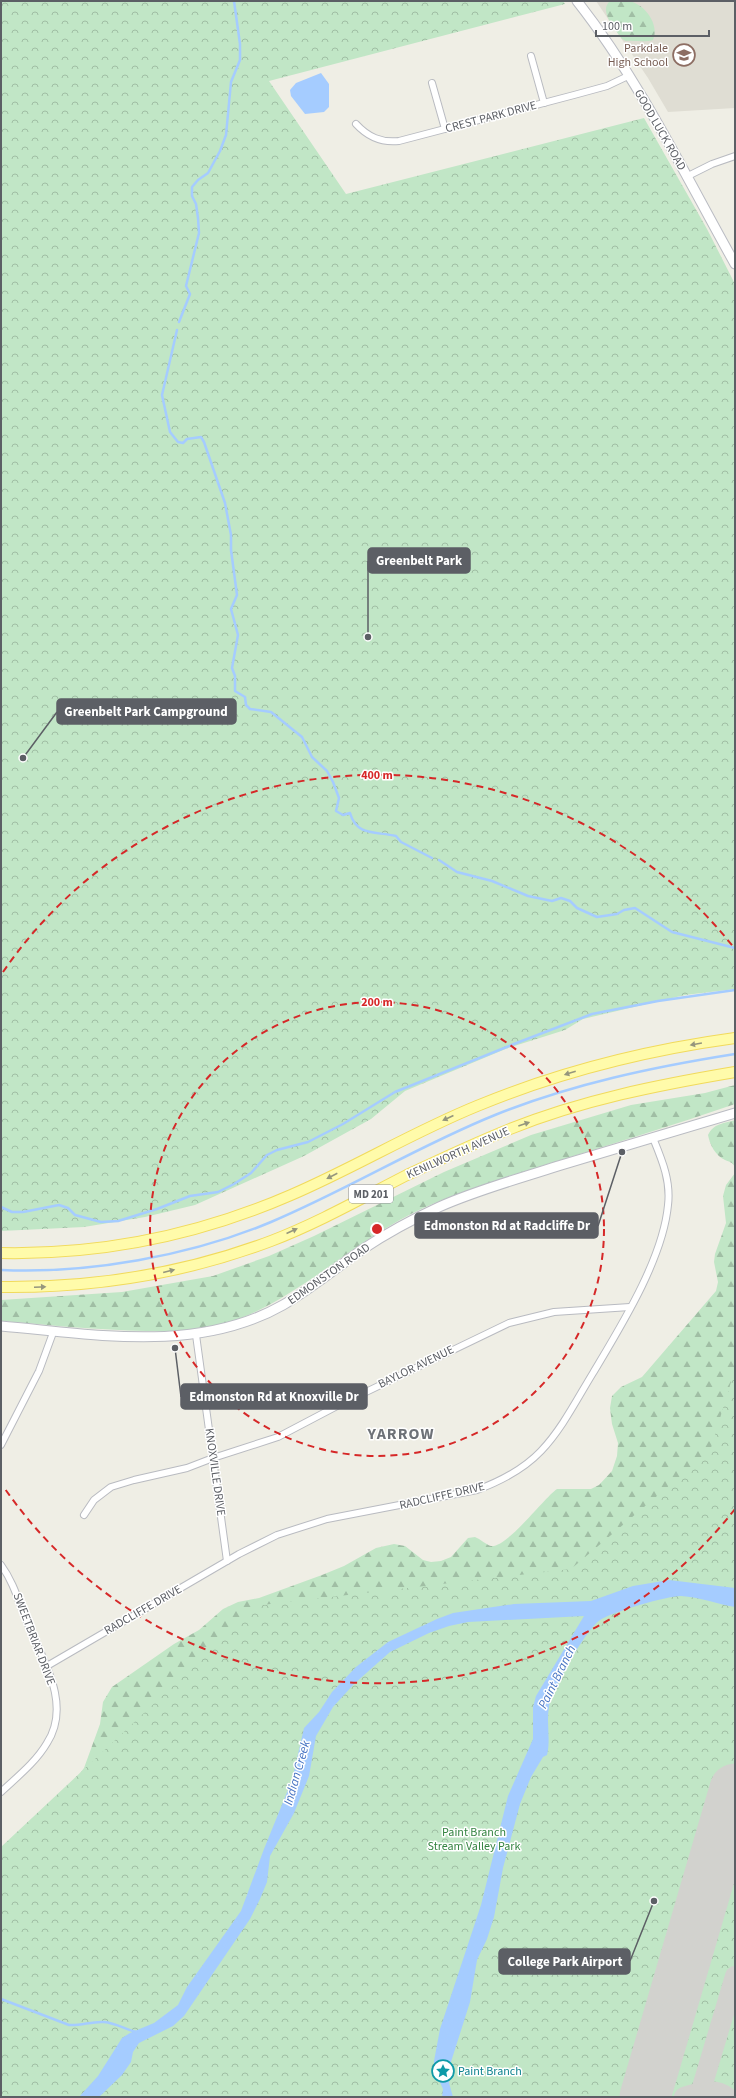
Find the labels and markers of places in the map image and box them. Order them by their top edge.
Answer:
place label: Parkdale High School [608,40,668,71]
school or university icon: Parkdale High School [671,42,697,68]
callout: Greenbelt Park [368,548,470,573]
callout: Greenbelt Park Campground [57,699,236,724]
callout: Edmonston Rd at Radcliffe Dr [415,1213,598,1238]
centre of rings [370,1222,384,1236]
callout: Edmonston Rd at Knoxville Dr [181,1384,367,1409]
callout: College Park Airport [499,1949,630,1974]
place icon: Paint Branch [430,2058,456,2084]
place label: Paint Branch [458,2063,522,2080]

